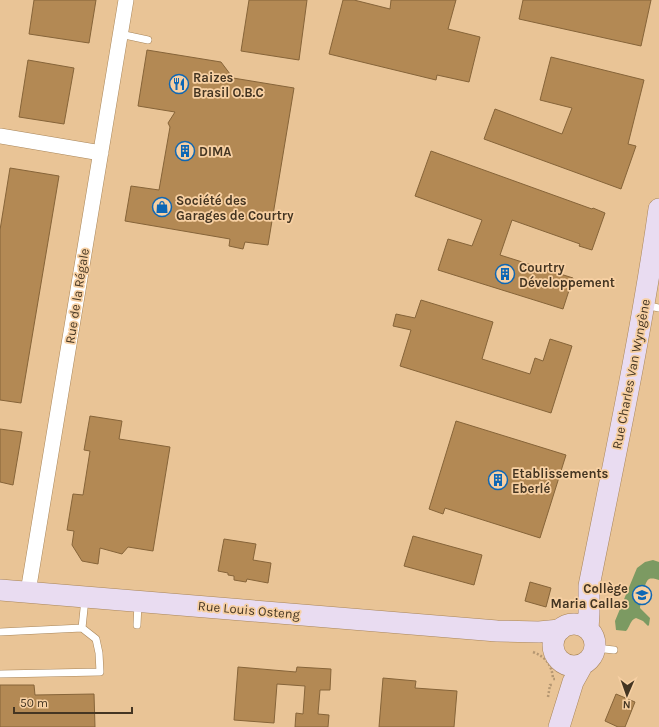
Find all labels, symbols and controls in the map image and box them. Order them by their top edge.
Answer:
place label: Raizes Brasil O.B.C [193,70,264,100]
restaurant icon: Raizes Brasil O.B.C [168,73,190,95]
building icon: DIMA [174,140,196,162]
place label: DIMA [199,144,231,159]
place label: Société des Garages de Courtry [176,193,294,223]
shop icon: Société des Garages de Courtry [151,196,173,218]
street label: Rue de la Régale [62,247,92,345]
place label: Courtry Développement [519,260,615,290]
building icon: Courtry Développement [494,263,516,285]
street label: Rue Charles Van Wyngène [609,297,653,450]
place label: Etablissements Eberlé [512,466,609,496]
building icon: Etablissements Eberlé [487,469,509,491]
place label: Collège Maria Callas [551,581,628,611]
school or university icon: Collège Maria Callas [631,584,653,606]
street label: Rue Louis Osteng [197,598,301,622]
north arrow [607,675,647,715]
scale bar [14,689,132,715]
text: 50 m [20,696,48,710]
text: N [622,698,631,711]

